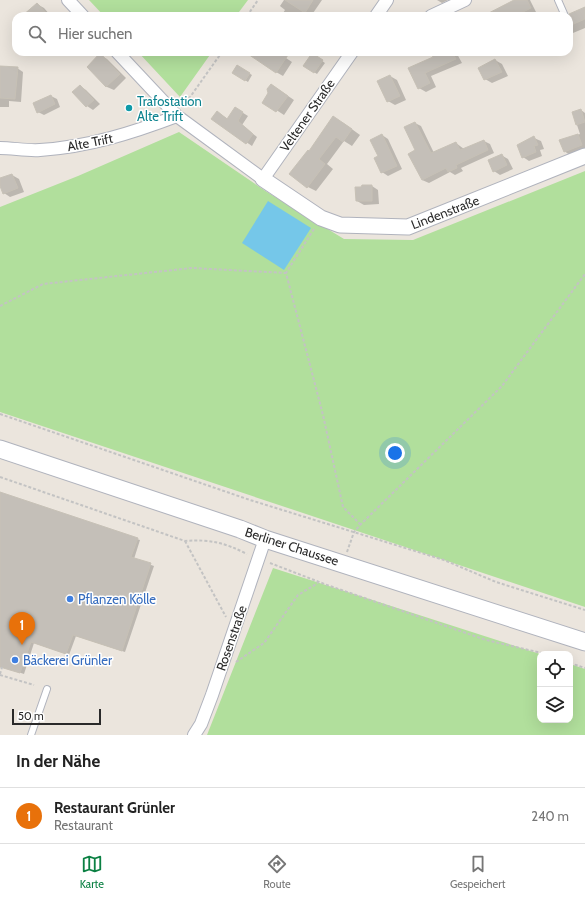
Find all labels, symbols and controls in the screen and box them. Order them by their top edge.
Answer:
search box [12,12,573,56]
icon: search [26,23,48,45]
text: Hier suchen [58,25,133,43]
street label: Veltener Straße [276,75,338,154]
place label: Trafostation Alte Trift [137,93,202,124]
marker: Trafostation Alte Trift [124,103,134,113]
street label: Alte Trift [66,130,115,154]
street label: Lindenstraße [409,192,482,232]
your location [385,443,405,463]
street label: Berliner Chaussee [243,523,341,569]
place label: Pflanzen Kölle [78,591,156,607]
marker: Pflanzen Kölle [65,594,75,604]
street label: Rosenstraße [212,603,250,673]
pin: 1 [9,612,35,645]
map controls [537,651,573,723]
button: locate [537,651,573,687]
place label: Bäckerei Grünler [23,652,113,668]
marker: Bäckerei Grünler [10,655,20,665]
button: layers [537,687,573,723]
scale bar [12,707,101,726]
text: 50 m [18,709,44,723]
text: In der Nähe [16,751,100,771]
text: Restaurant Grünler [54,799,175,817]
text: 1 [27,808,31,824]
text: 240 m [531,808,569,824]
text: Restaurant [54,817,113,833]
tab: Karte [80,853,104,891]
tab: Route [263,853,291,891]
tab: Gespeichert [450,853,505,891]

